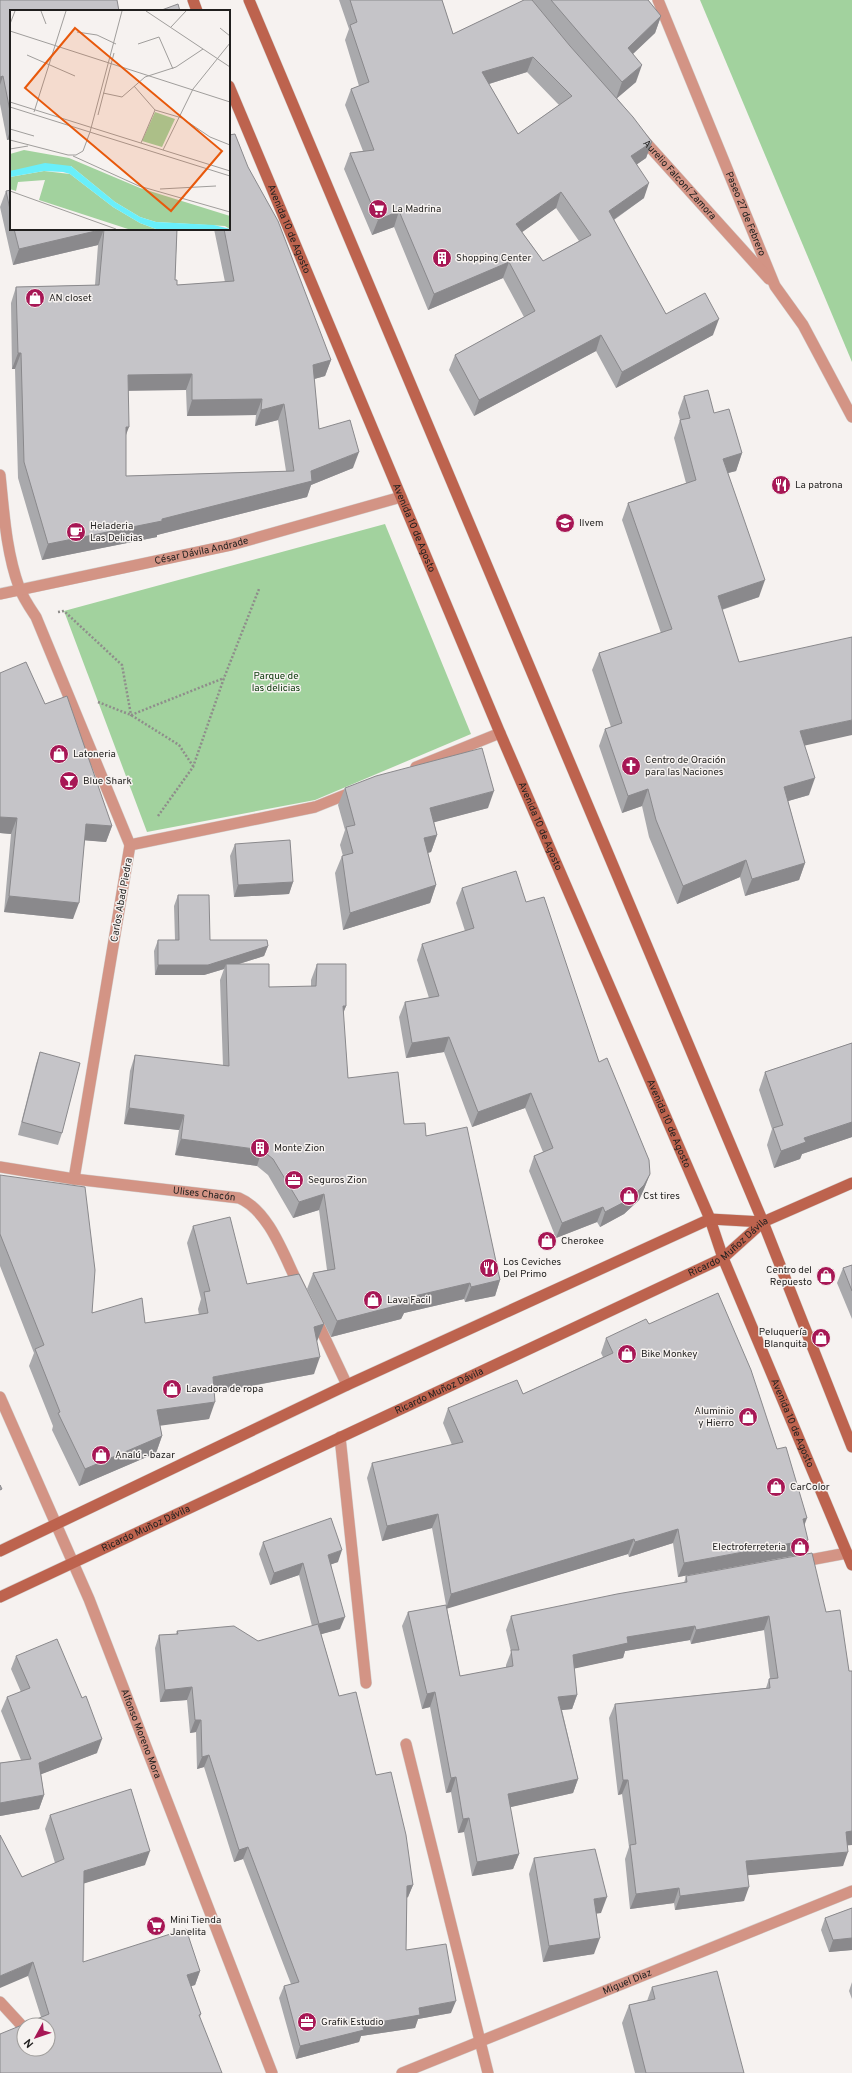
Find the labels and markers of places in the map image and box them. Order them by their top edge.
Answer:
supermarket icon: La Madrina [367,198,389,220]
place label: La Madrina [392,203,441,216]
building icon: Shopping Center [431,247,453,269]
place label: Shopping Center [456,252,531,265]
shop icon: AN closet [24,287,46,309]
place label: AN closet [49,292,92,305]
restaurant icon: La patrona [770,474,792,496]
place label: La patrona [795,479,843,492]
school or university icon: Ilvem [554,512,576,534]
place label: Ilvem [579,517,603,530]
place label: Heladeria Las Delicias [90,520,143,545]
cafe icon: Heladeria Las Delicias [65,521,87,543]
shop icon: Latoneria [48,743,70,765]
place label: Latoneria [73,748,116,761]
place label: Centro de Oración para las Naciones [645,754,726,779]
church icon: Centro de Oración para las Naciones [620,755,642,777]
bar icon: Blue Shark [58,770,80,792]
place label: Blue Shark [83,775,132,788]
building icon: Monte Zion [249,1137,271,1159]
place label: Monte Zion [274,1142,325,1155]
office icon: Seguros Zion [283,1169,305,1191]
place label: Seguros Zion [308,1174,367,1187]
shop icon: Cst tires [618,1185,640,1207]
place label: Cst tires [643,1190,680,1203]
shop icon: Cherokee [536,1230,558,1252]
place label: Cherokee [561,1235,604,1248]
place label: Los Ceviches Del Primo [503,1256,562,1281]
restaurant icon: Los Ceviches Del Primo [478,1257,500,1279]
place label: Centro del Repuesto [766,1264,812,1289]
shop icon: Centro del Repuesto [815,1265,837,1287]
shop icon: Lava Facil [362,1289,384,1311]
place label: Lava Facil [387,1294,431,1307]
place label: Peluquería Blanquita [759,1326,807,1351]
shop icon: Peluquería Blanquita [810,1327,832,1349]
shop icon: Bike Monkey [616,1343,638,1365]
place label: Bike Monkey [641,1348,698,1361]
shop icon: Lavadora de ropa [161,1378,183,1400]
place label: Lavadora de ropa [186,1383,263,1396]
place label: Aluminio y Hierro [694,1405,734,1430]
shop icon: Aluminio y Hierro [737,1406,759,1428]
shop icon: Analú - bazar [90,1444,112,1466]
place label: Analú - bazar [115,1449,175,1462]
shop icon: CarColor [765,1476,787,1498]
place label: CarColor [790,1481,830,1494]
shop icon: Electroferreteria [789,1536,811,1558]
place label: Electroferreteria [712,1541,786,1554]
place label: Mini Tienda Janelita [170,1914,221,1939]
supermarket icon: Mini Tienda Janelita [145,1915,167,1937]
office icon: Grafik Estudio [296,2011,318,2033]
place label: Grafik Estudio [321,2016,384,2029]

